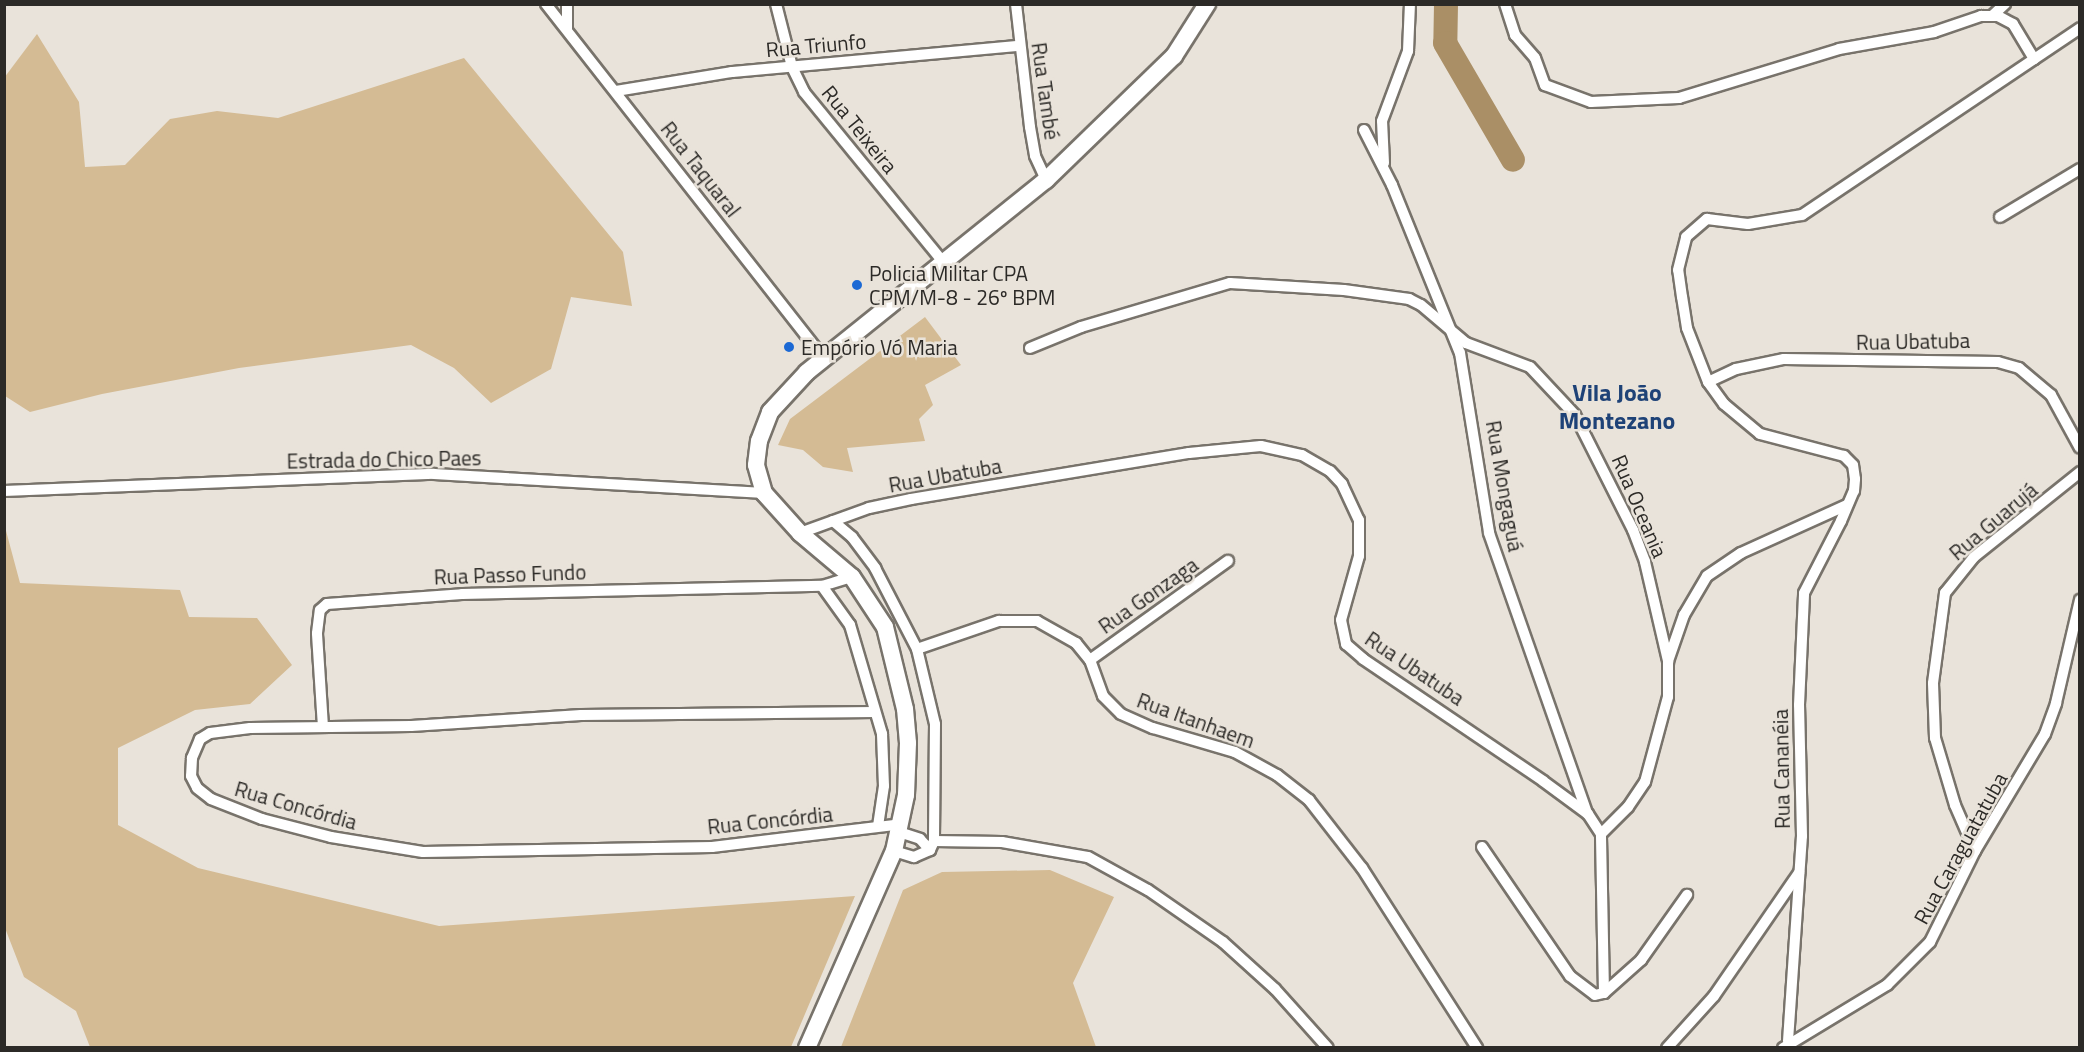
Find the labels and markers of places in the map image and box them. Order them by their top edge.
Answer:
place label: Policia Militar CPA CPM/M-8 - 26º BPM [869,260,1055,310]
marker: Policia Militar CPA CPM/M-8 - 26º BPM [850,278,864,292]
place label: Empório Vó Maria [801,334,958,360]
marker: Empório Vó Maria [782,340,796,354]

